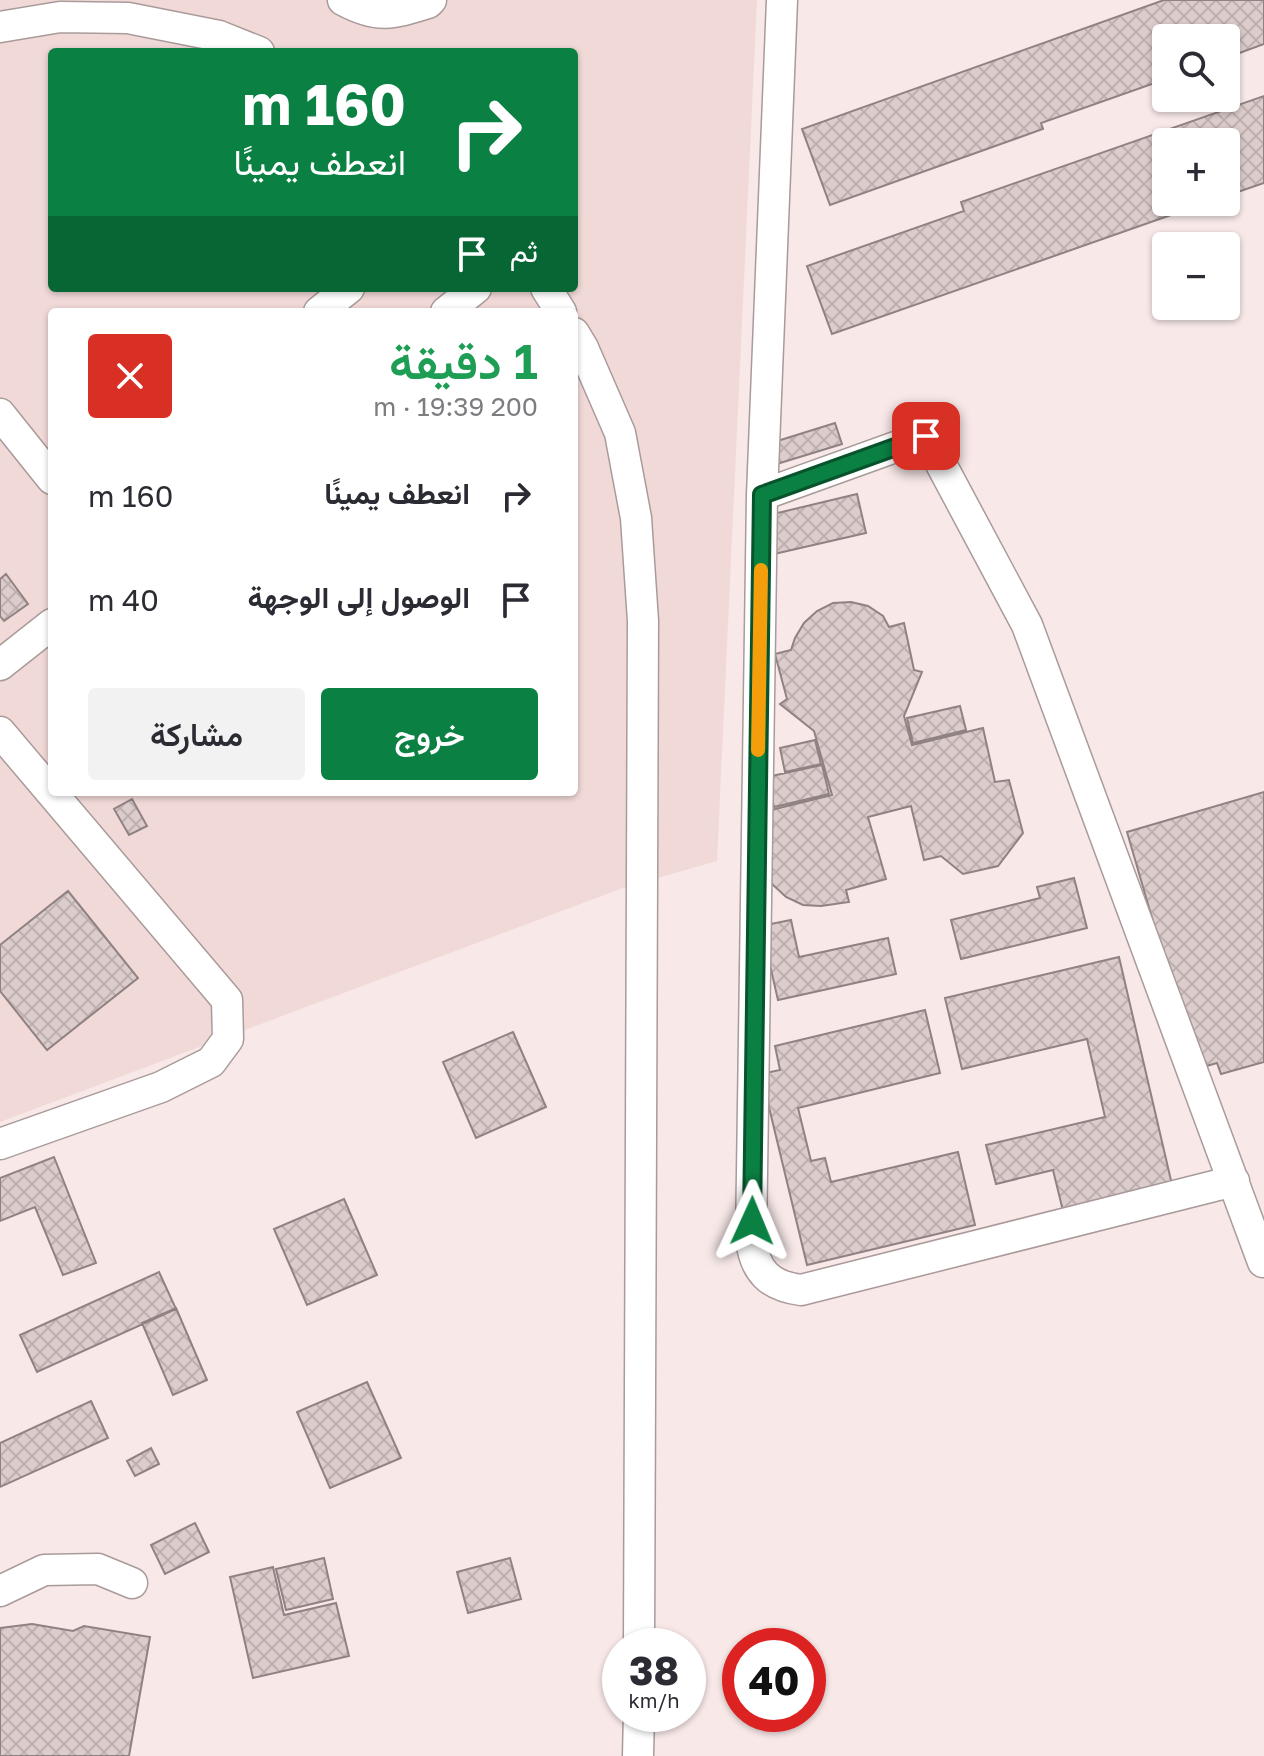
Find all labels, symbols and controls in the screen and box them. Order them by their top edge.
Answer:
map controls [1152,24,1240,320]
button: search [1152,24,1240,112]
text: 160 m [242,70,406,137]
icon: right [434,80,538,184]
button: + [1152,128,1240,216]
text: انعطف يمينًا [234,140,406,183]
icon: arrive [450,232,494,276]
button: − [1152,232,1240,320]
text: ثم [510,233,538,269]
text: 1 دقيقة [389,332,538,390]
button: close [88,334,172,418]
text: 200 m · 19:39 [373,391,538,422]
pin [892,402,960,470]
icon: arrive [904,414,948,458]
icon: right [494,474,538,518]
text: انعطف يمينًا [324,475,470,511]
text: 160 m [88,478,173,514]
icon: arrive [494,578,538,622]
text: الوصول إلى الوجهة [248,579,470,615]
text: 40 m [88,582,159,618]
button: مشاركة [88,688,305,780]
button: خروج [321,688,538,780]
position arrow [710,1179,794,1263]
speed limit sign: 40 [722,1628,826,1732]
text: 38 [629,1646,679,1694]
text: km/h [629,1688,679,1712]

